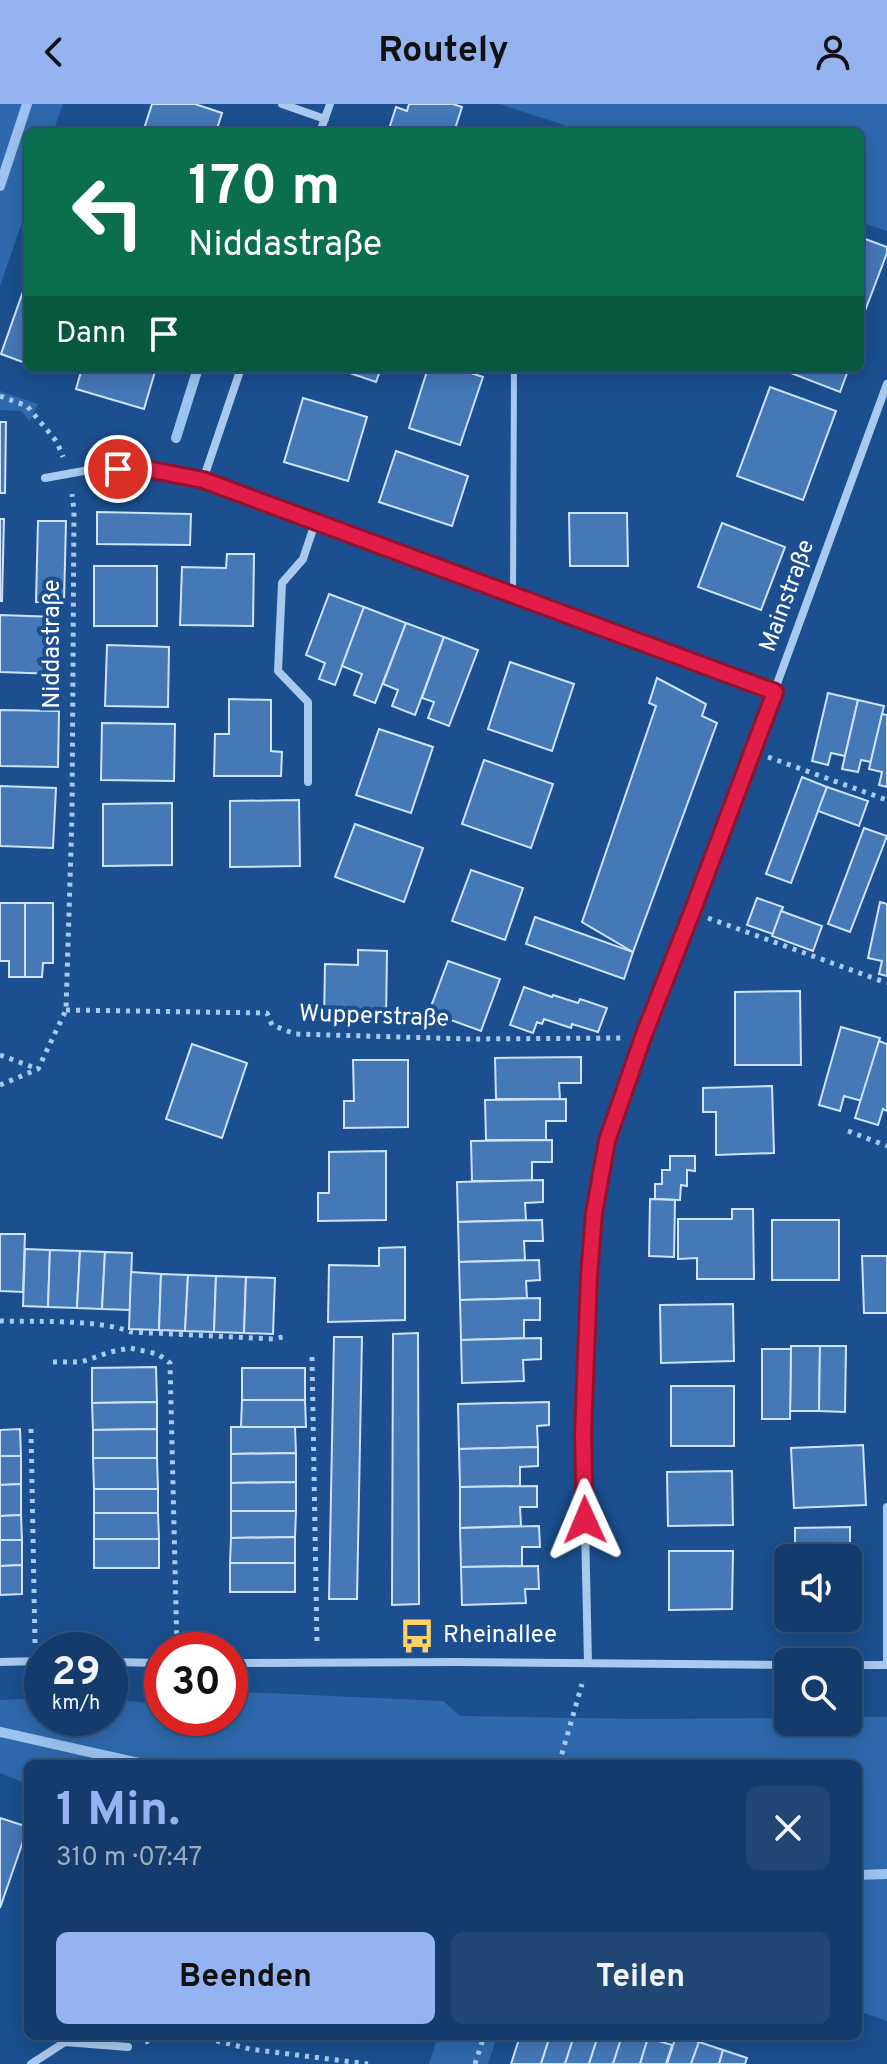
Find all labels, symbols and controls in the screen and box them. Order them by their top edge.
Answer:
text: Routely [378,29,509,75]
icon: back [32,30,76,74]
icon: person [811,30,855,74]
text: 170 m [188,154,340,224]
icon: left [56,160,160,264]
text: Niddastraße [188,223,382,269]
icon: arrive [142,312,186,356]
text: Dann [56,316,126,353]
pin [84,435,152,503]
icon: arrive [96,447,140,491]
street label: Mainstraße [754,536,822,656]
street label: Niddastraße [38,579,68,709]
street label: Wupperstraße [298,999,450,1035]
position arrow [543,1478,627,1562]
map controls [774,1544,862,1736]
button: sound [774,1544,862,1632]
bus stop icon: Rheinallee [398,1617,436,1655]
place label: Rheinallee [443,1621,557,1651]
speed limit sign: 30 [144,1632,248,1736]
button: search [774,1648,862,1736]
text: 29 [51,1649,101,1699]
text: km/h [52,1691,100,1717]
text: 1 Min. [56,1782,180,1842]
button: close [746,1786,830,1870]
text: 310 m · 07:47 [56,1842,202,1875]
button: Beenden [56,1932,435,2024]
button: Teilen [451,1932,830,2024]

